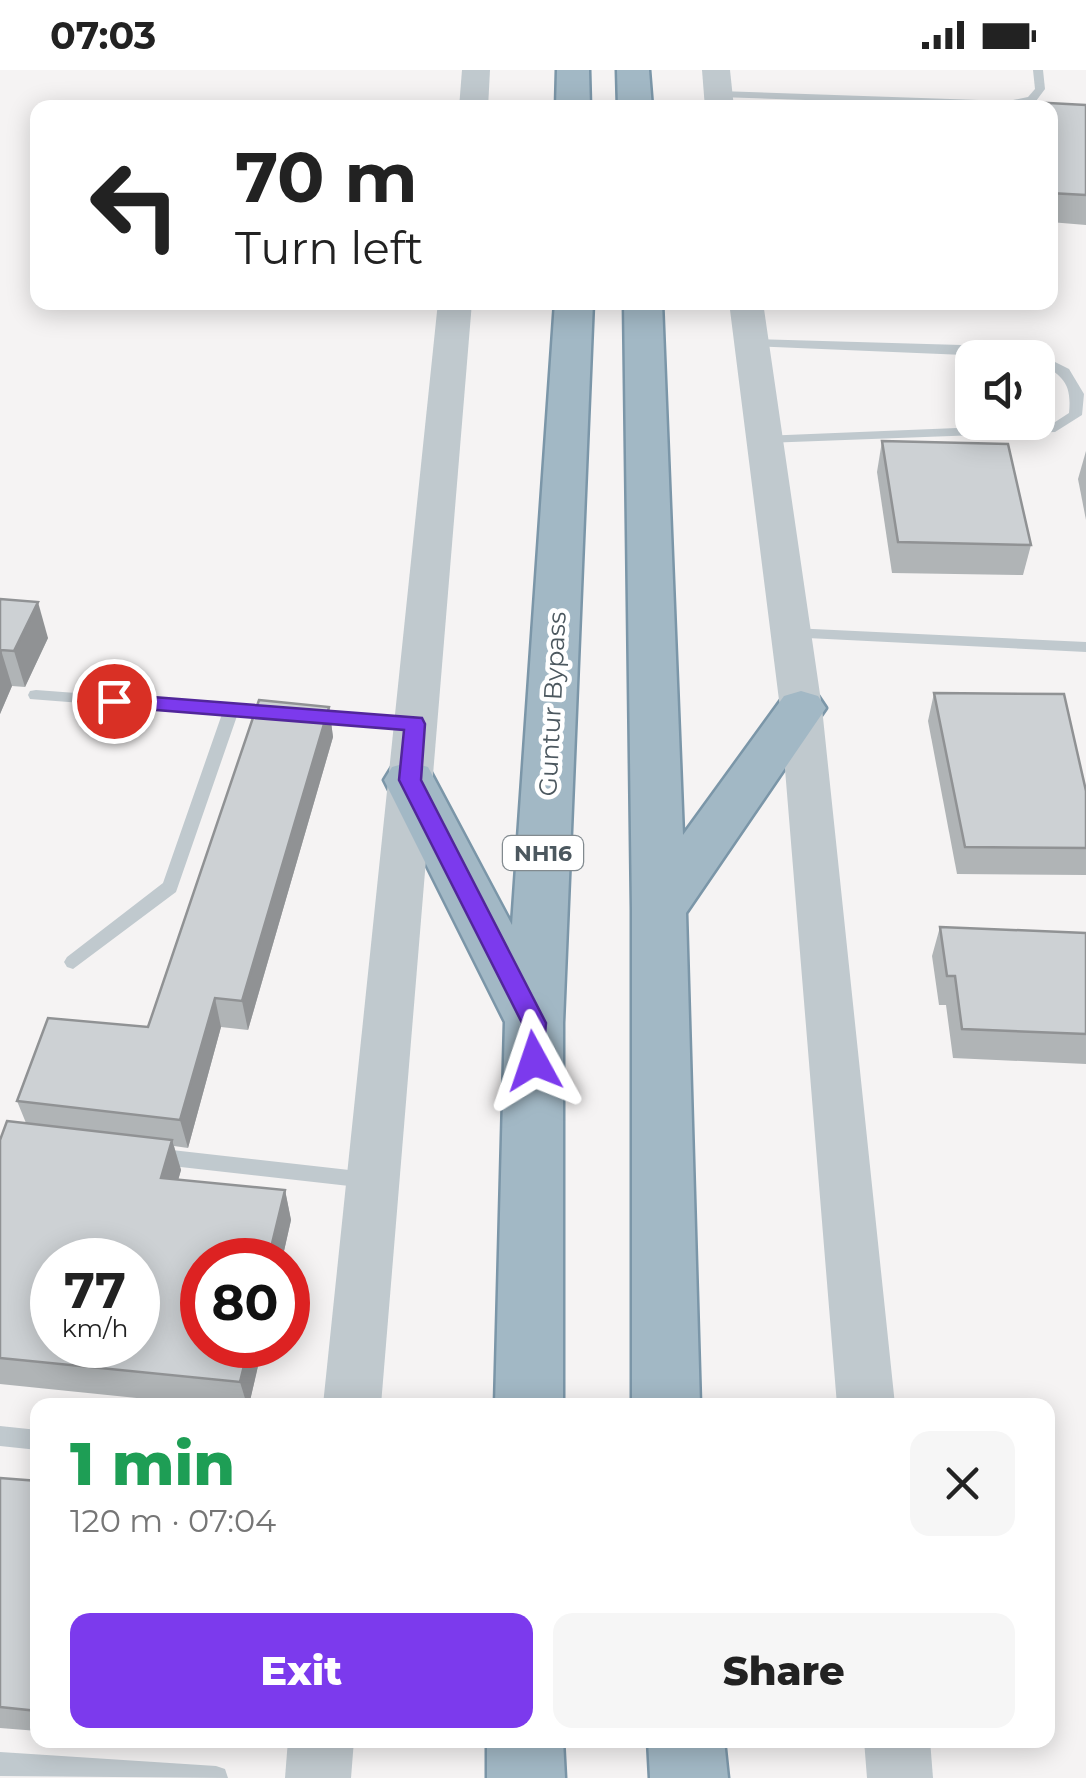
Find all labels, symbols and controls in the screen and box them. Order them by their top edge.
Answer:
text: 07:03 [50,12,156,59]
text: 70 m [235,134,418,220]
icon: left [70,140,200,270]
text: Turn left [235,220,423,275]
map controls [955,340,1055,440]
button: sound [955,340,1055,440]
street label: Guntur Bypass [532,611,572,797]
pin [72,659,157,744]
icon: arrive [87,674,142,729]
road number: NH16 [503,836,583,870]
position arrow [482,1009,586,1113]
speed limit sign: 80 [180,1238,310,1368]
text: 77 [64,1260,126,1321]
text: km/h [62,1313,128,1343]
text: 1 min [70,1427,235,1500]
button: close [910,1431,1015,1536]
text: 120 m · 07:04 [70,1501,276,1540]
button: Exit [70,1613,533,1728]
button: Share [553,1613,1015,1728]

